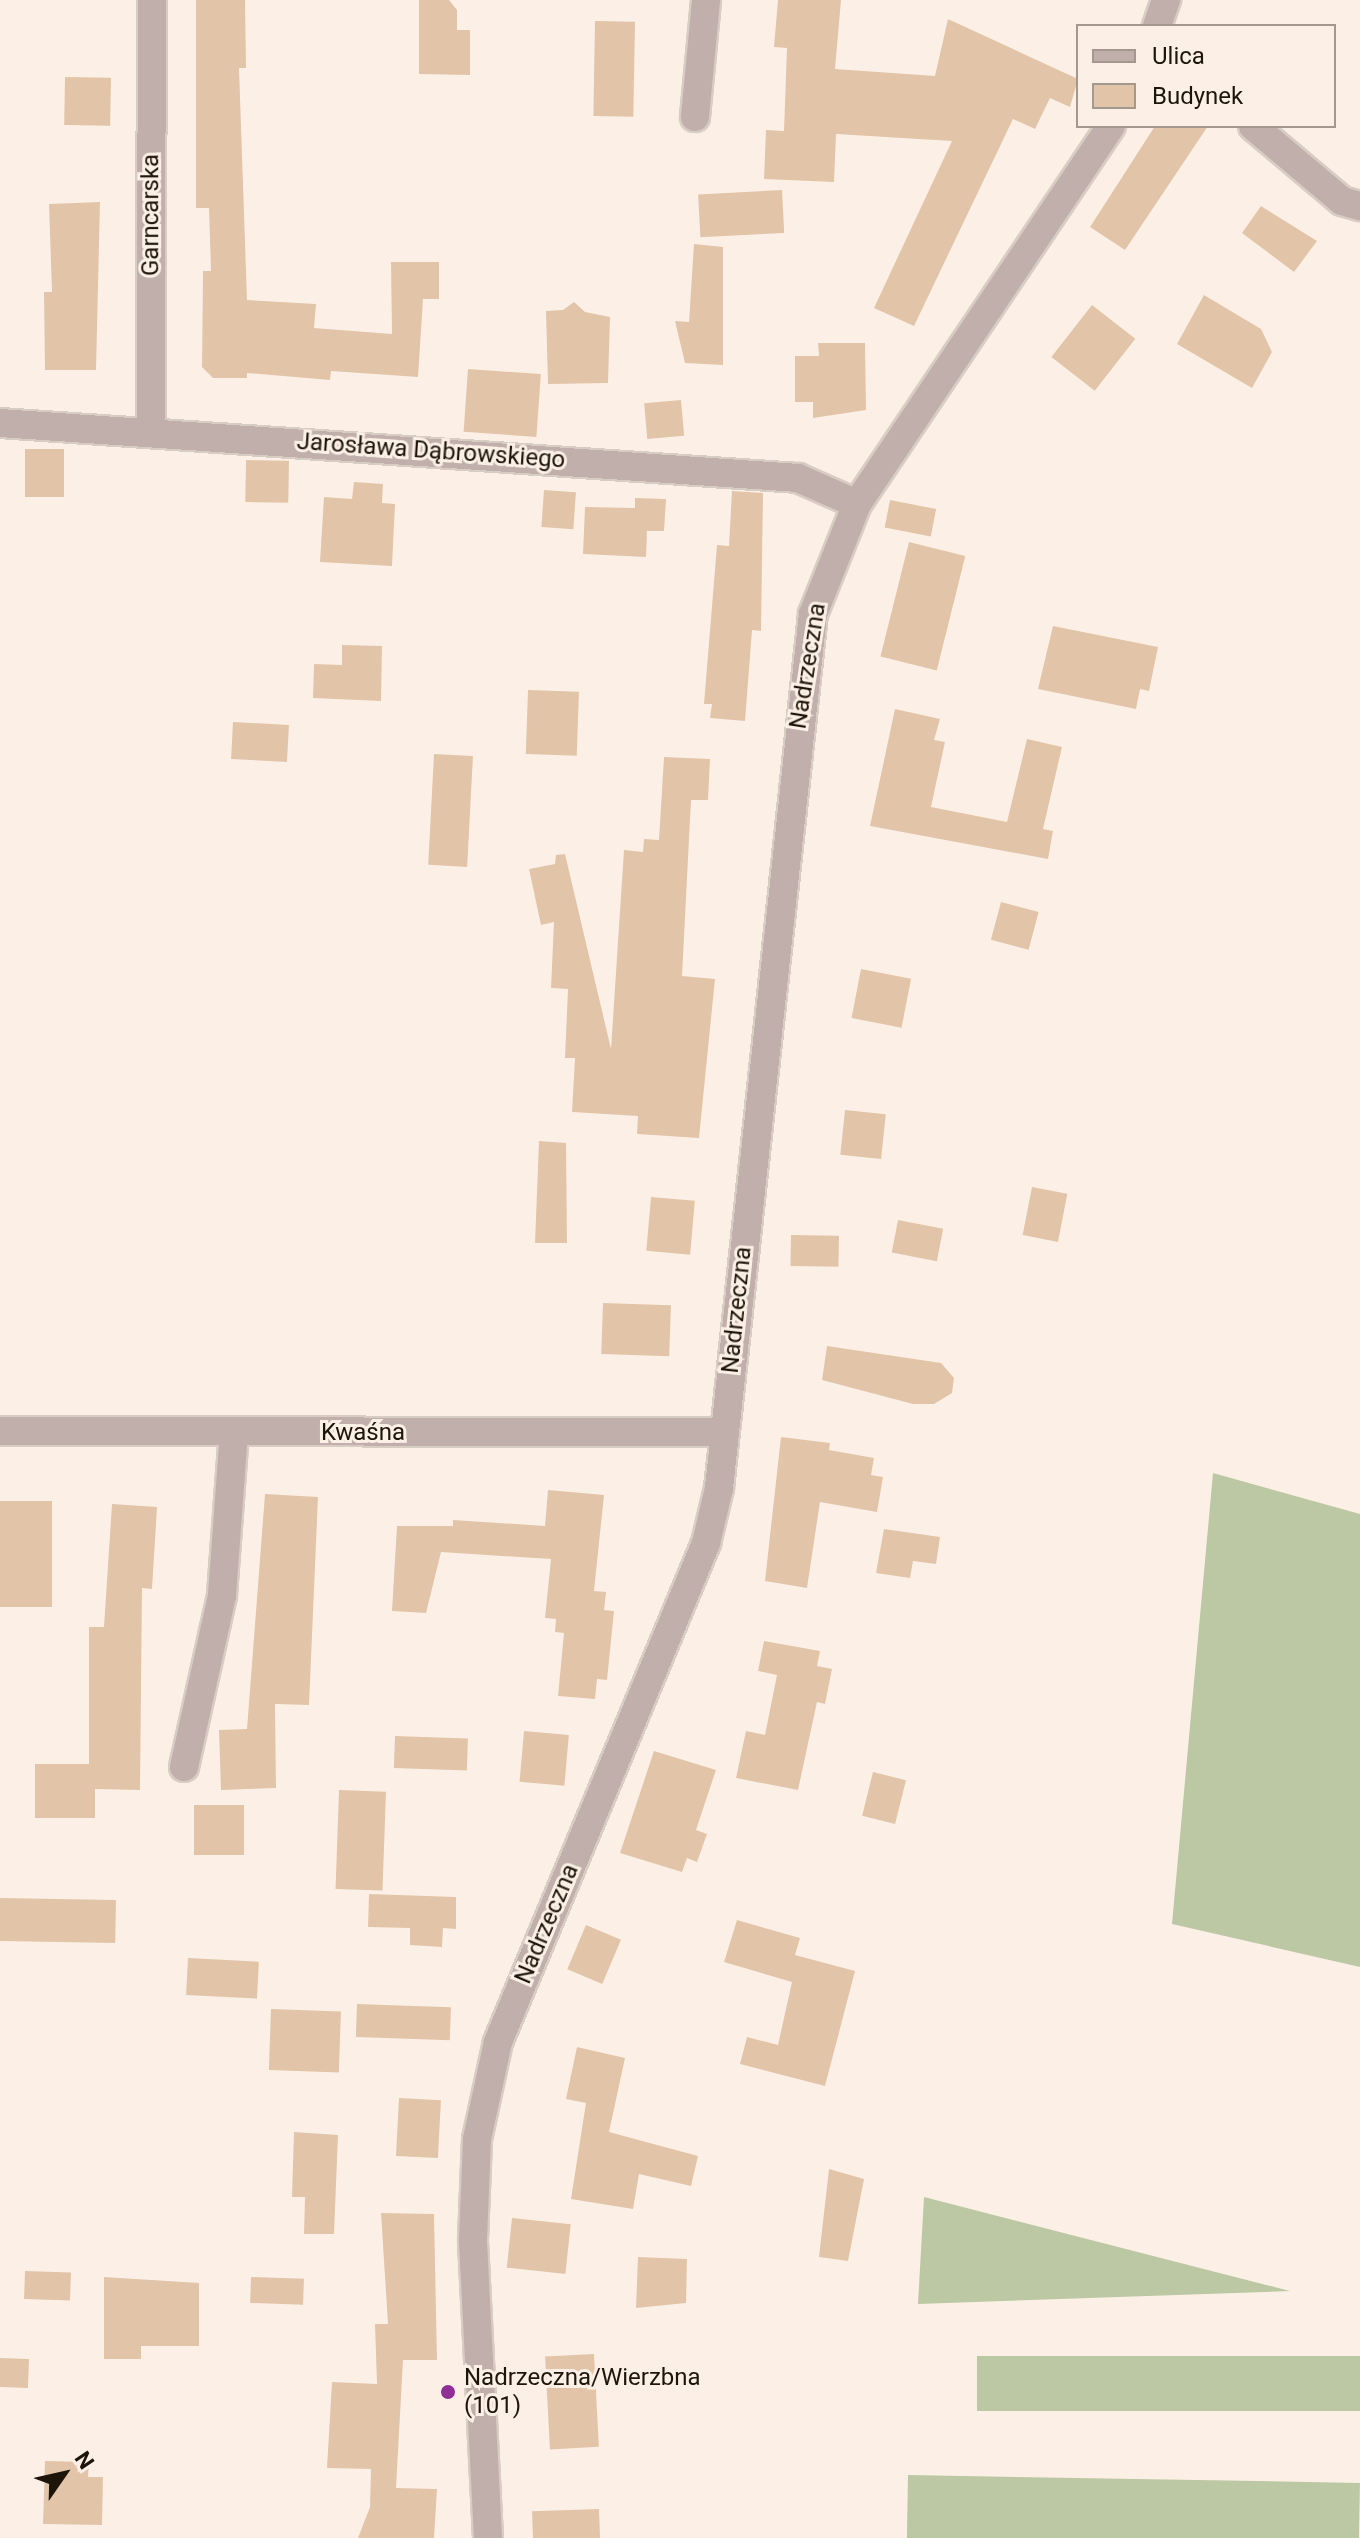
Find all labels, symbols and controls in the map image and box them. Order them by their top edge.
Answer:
legend [1076,24,1336,128]
text: Ulica [1152,42,1205,70]
text: Budynek [1152,82,1243,110]
street label: Garncarska [137,154,165,276]
street label: Jarosława Dąbrowskiego [296,427,566,475]
street label: Nadrzeczna [784,601,832,731]
street label: Nadrzeczna [716,1245,758,1375]
street label: Kwaśna [321,1419,405,1447]
street label: Nadrzeczna [509,1860,585,1988]
place label: Nadrzeczna/Wierzbna (101) [464,2364,701,2420]
marker: Nadrzeczna/Wierzbna (101) [439,2383,457,2401]
north arrow [24,2434,104,2514]
text: N [70,2447,99,2474]

